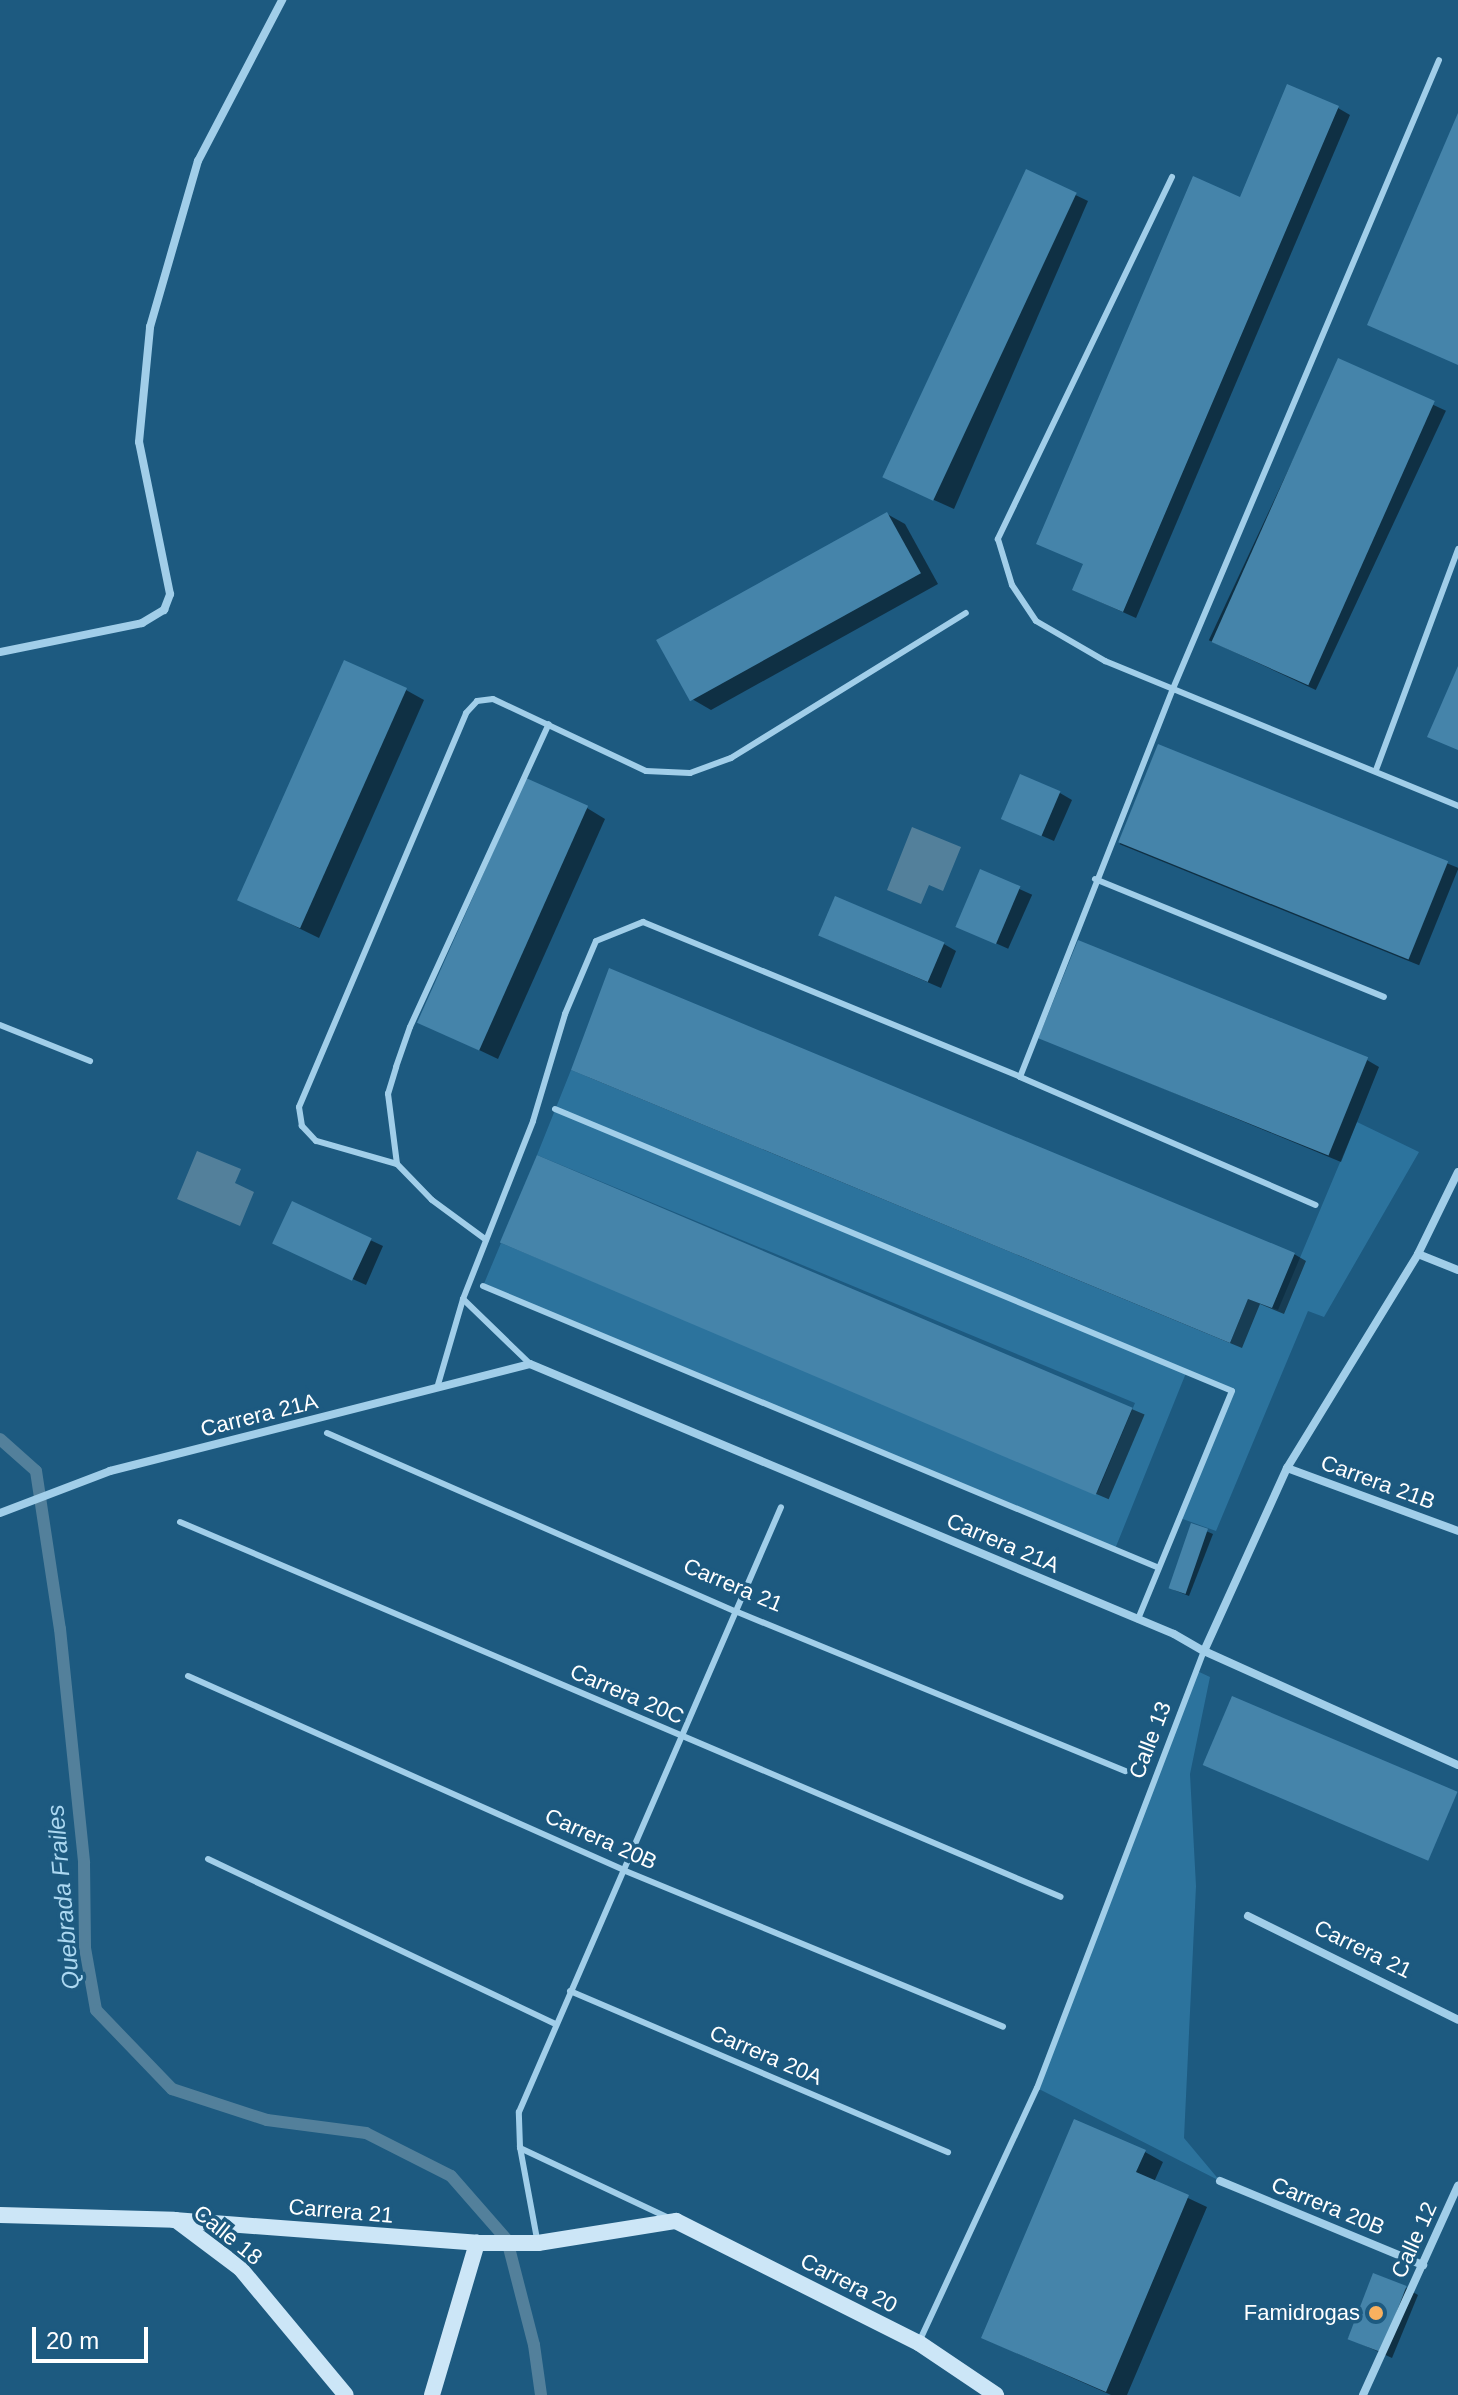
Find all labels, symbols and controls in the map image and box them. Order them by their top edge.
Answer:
street label: Carrera 21A [198,1388,320,1442]
street label: Carrera 21B [1317,1449,1439,1515]
street label: Carrera 21A [943,1507,1063,1579]
street label: Carrera 21 [679,1552,787,1618]
street label: Carrera 20C [566,1658,688,1730]
street label: Calle 13 [1123,1698,1177,1782]
water label: Quebrada Frailes [41,1803,85,1991]
street label: Carrera 20B [541,1803,661,1875]
street label: Carrera 21 [1310,1914,1416,1984]
street label: Carrera 20A [706,2019,826,2091]
street label: Carrera 20B [1268,2171,1388,2241]
street label: Carrera 21 [287,2193,395,2229]
street label: Calle 12 [1386,2198,1442,2282]
street label: Calle 18 [188,2199,268,2271]
street label: Carrera 20 [796,2247,902,2319]
place label: Famidrogas [1244,2300,1360,2326]
marker: Famidrogas [1367,2304,1385,2322]
scale bar [36,2311,152,2361]
text: 20 m [46,2327,99,2354]

